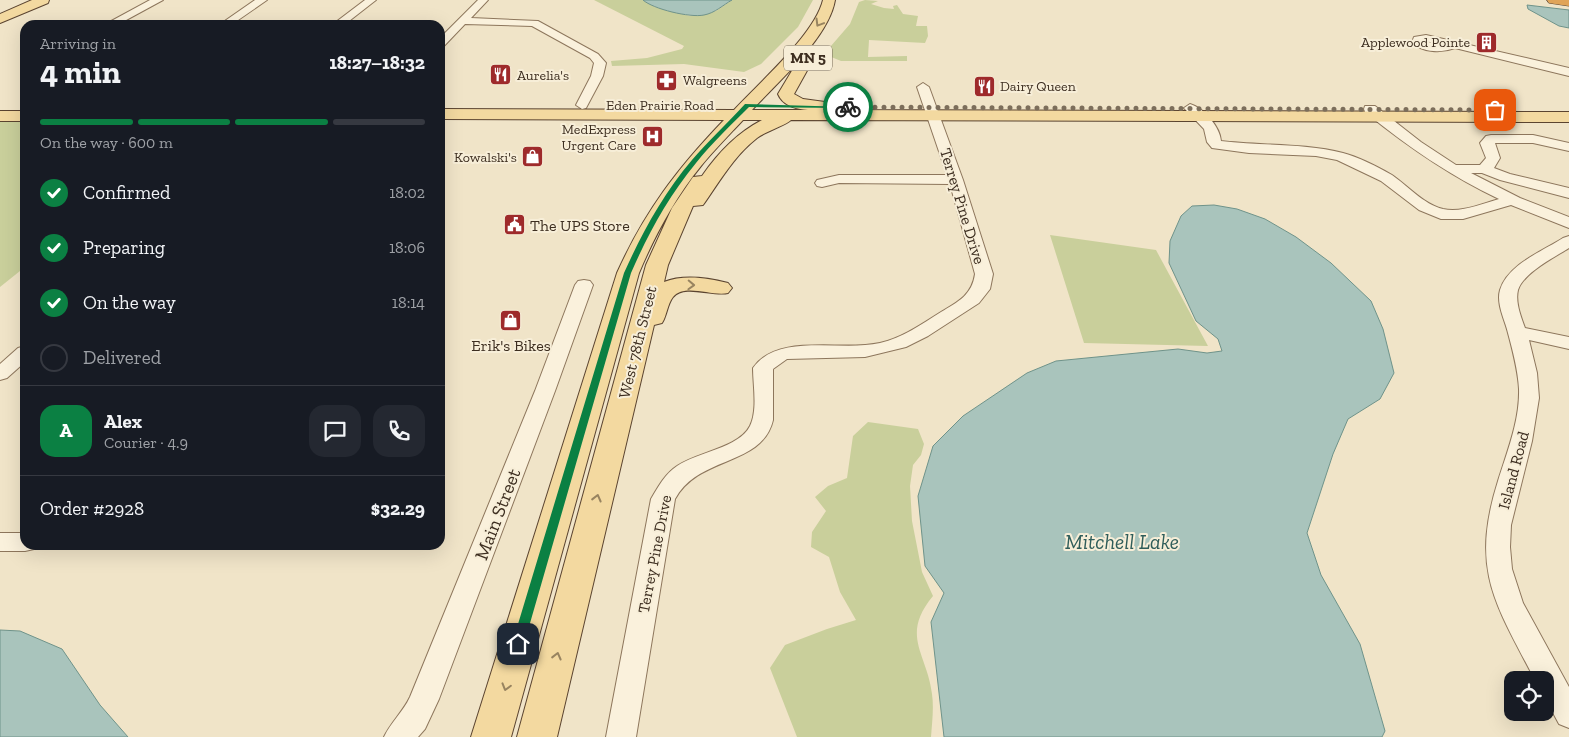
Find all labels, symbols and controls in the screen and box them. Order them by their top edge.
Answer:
one-way arrow [815,18,825,27]
building icon: Applewood Pointe [1474,30,1498,54]
text: Arriving in [40,34,116,53]
place label: Applewood Pointe [1361,34,1470,51]
road number: MN 5 [784,46,832,70]
text: 18:27–18:32 [329,51,425,74]
text: 4 min [40,53,121,91]
restaurant icon: Aurelia's [489,63,513,87]
place label: Aurelia's [517,67,569,84]
pharmacy icon: Walgreens [655,68,679,92]
place label: Walgreens [683,72,747,89]
restaurant icon: Dairy Queen [972,74,996,98]
place label: Dairy Queen [1000,78,1076,95]
courier [823,82,873,132]
pin [1474,89,1516,131]
icon: bike [834,93,862,121]
icon: bag [1481,96,1509,124]
street label: Eden Prairie Road [606,97,714,114]
place label: MedExpress Urgent Care [561,121,636,154]
hospital icon: MedExpress Urgent Care [640,125,664,149]
text: On the way · 600 m [40,133,173,152]
shop icon: Kowalski's [521,145,545,169]
street label: Terrey Pine Drive [936,146,989,266]
place label: Kowalski's [454,149,517,166]
icon: check [40,179,68,207]
text: Confirmed [83,181,170,204]
text: 18:02 [389,183,425,202]
public building icon: The UPS Store [502,213,526,237]
place label: The UPS Store [530,216,630,235]
icon: check [40,234,68,262]
text: Preparing [83,236,165,259]
text: 18:06 [389,238,425,257]
one-way arrow [688,279,696,290]
street label: West 78th Street [614,284,661,400]
icon: check [40,289,68,317]
text: On the way [83,291,176,314]
text: 18:14 [392,293,425,312]
shop icon: Erik's Bikes [499,309,523,333]
place label: Erik's Bikes [471,336,551,355]
text: Delivered [83,346,161,369]
button: chat [309,405,361,457]
button: phone [373,405,425,457]
text: Alex [104,410,142,433]
text: A [59,419,73,442]
street label: Island Road [1494,429,1533,511]
text: Courier · 4.9 [104,433,188,452]
street label: Main Street [469,465,525,563]
street label: Terrey Pine Drive [634,493,675,615]
one-way arrow [591,494,602,503]
text: Order #2928 [40,497,144,520]
text: $32.29 [371,497,425,520]
water label: Mitchell Lake [1065,529,1179,554]
pin [497,623,539,665]
icon: home [504,630,532,658]
one-way arrow [551,651,562,660]
map controls [1504,671,1554,721]
button: locate [1504,671,1554,721]
one-way arrow [501,682,511,690]

